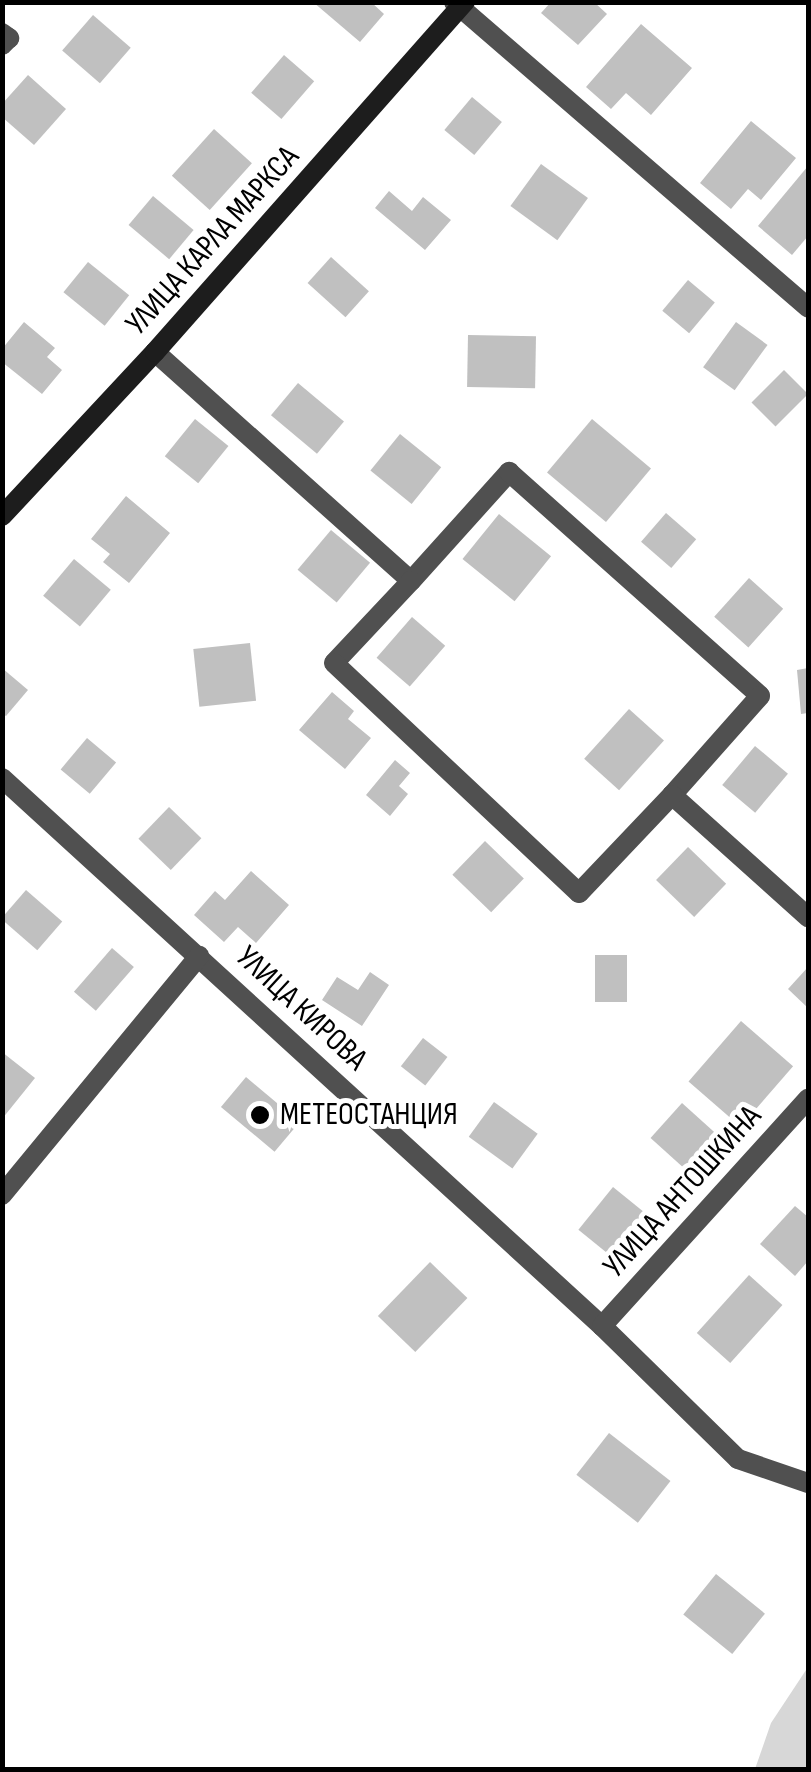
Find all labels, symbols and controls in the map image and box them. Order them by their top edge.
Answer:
street label: УЛИЦА КАРЛА МАРКСА [118,139,308,343]
street label: УЛИЦА КИРОВА [228,939,374,1079]
place label: МЕТЕОСТАНЦИЯ [280,1096,458,1134]
street label: УЛИЦА АНТОШКИНА [596,1098,770,1286]
marker: МЕТЕОСТАНЦИЯ [249,1104,271,1126]

